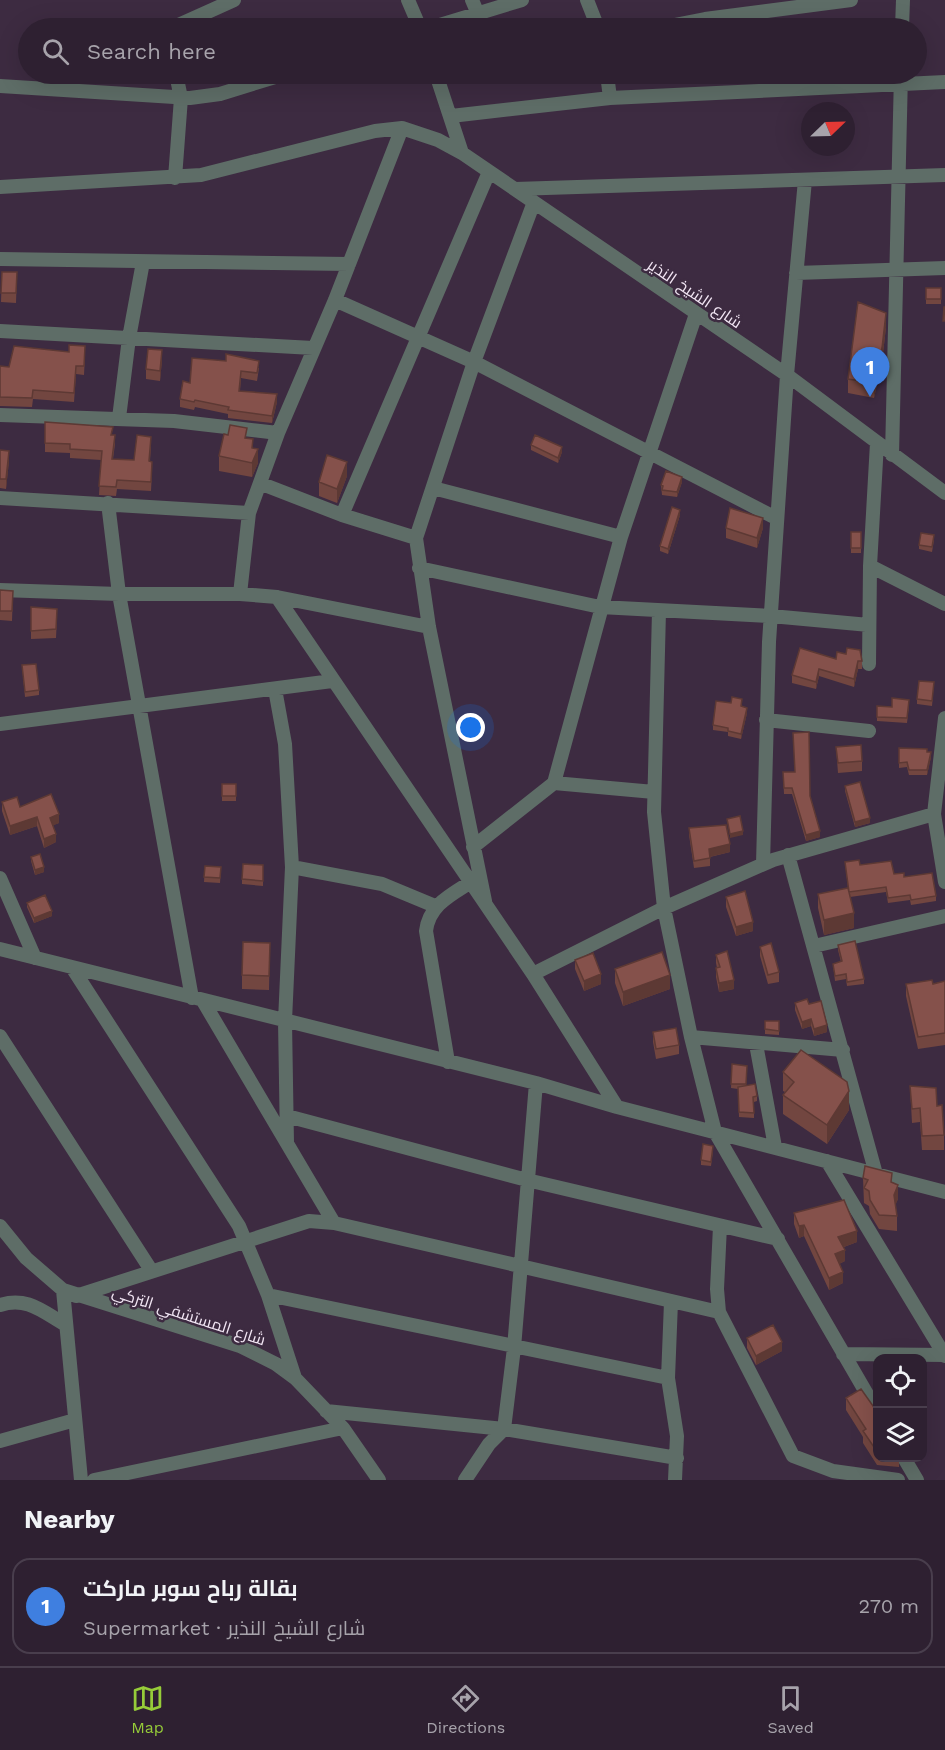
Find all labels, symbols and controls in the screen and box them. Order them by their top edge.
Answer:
search box [18,18,927,84]
icon: search [39,35,72,68]
text: Search here [87,39,216,64]
north arrow [801,102,855,156]
street label: شارع الشيخ النذير [642,254,746,334]
pin: 1 [850,348,890,397]
your location [456,713,485,742]
street label: شارع المستشفي التركي [108,1282,268,1353]
map controls [873,1354,927,1462]
button: locate [873,1354,927,1408]
button: layers [873,1408,927,1462]
text: Nearby [24,1504,115,1534]
text: بقالة رباح سوبر ماركت [83,1576,298,1601]
text: 1 [41,1594,50,1618]
text: 270 m [859,1594,919,1618]
text: Supermarket · شارع الشيخ النذير [83,1616,365,1640]
tab: Map [131,1682,164,1737]
tab: Directions [426,1682,505,1737]
tab: Saved [767,1682,814,1737]

